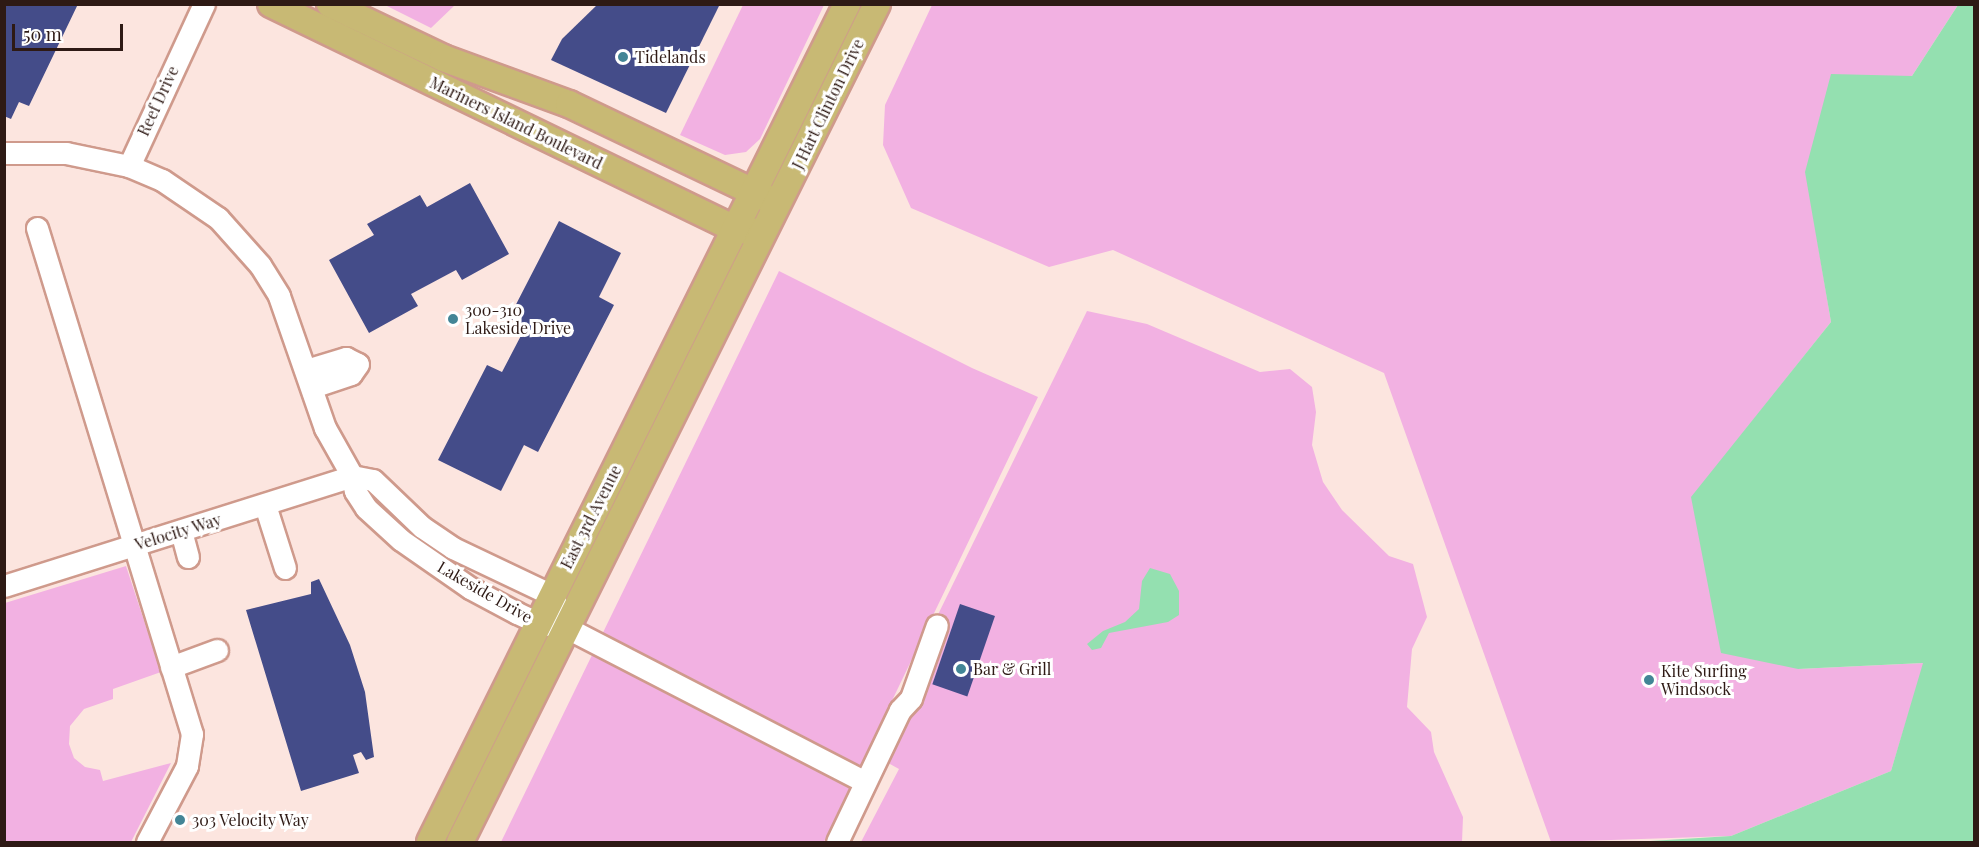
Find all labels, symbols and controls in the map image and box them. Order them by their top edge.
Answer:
scale bar [15,12,126,50]
text: 50 m [23,22,62,46]
street label: J Hart Clinton Drive [788,36,868,172]
place label: Tidelands [635,47,706,67]
marker: Tidelands [616,50,630,64]
street label: Reef Drive [133,63,183,139]
street label: Mariners Island Boulevard [427,73,605,173]
place label: 300-310 Lakeside Drive [465,300,571,338]
marker: 300-310 Lakeside Drive [446,312,460,326]
street label: East 3rd Avenue [556,462,626,572]
street label: Velocity Way [132,510,224,554]
street label: Lakeside Drive [434,557,536,627]
place label: Bar & Grill [973,659,1052,679]
place label: Kite Surfing Windsock [1661,661,1747,699]
marker: Bar & Grill [954,662,968,676]
marker: Kite Surfing Windsock [1642,673,1656,687]
place label: 303 Velocity Way [192,810,310,830]
marker: 303 Velocity Way [173,813,187,827]

